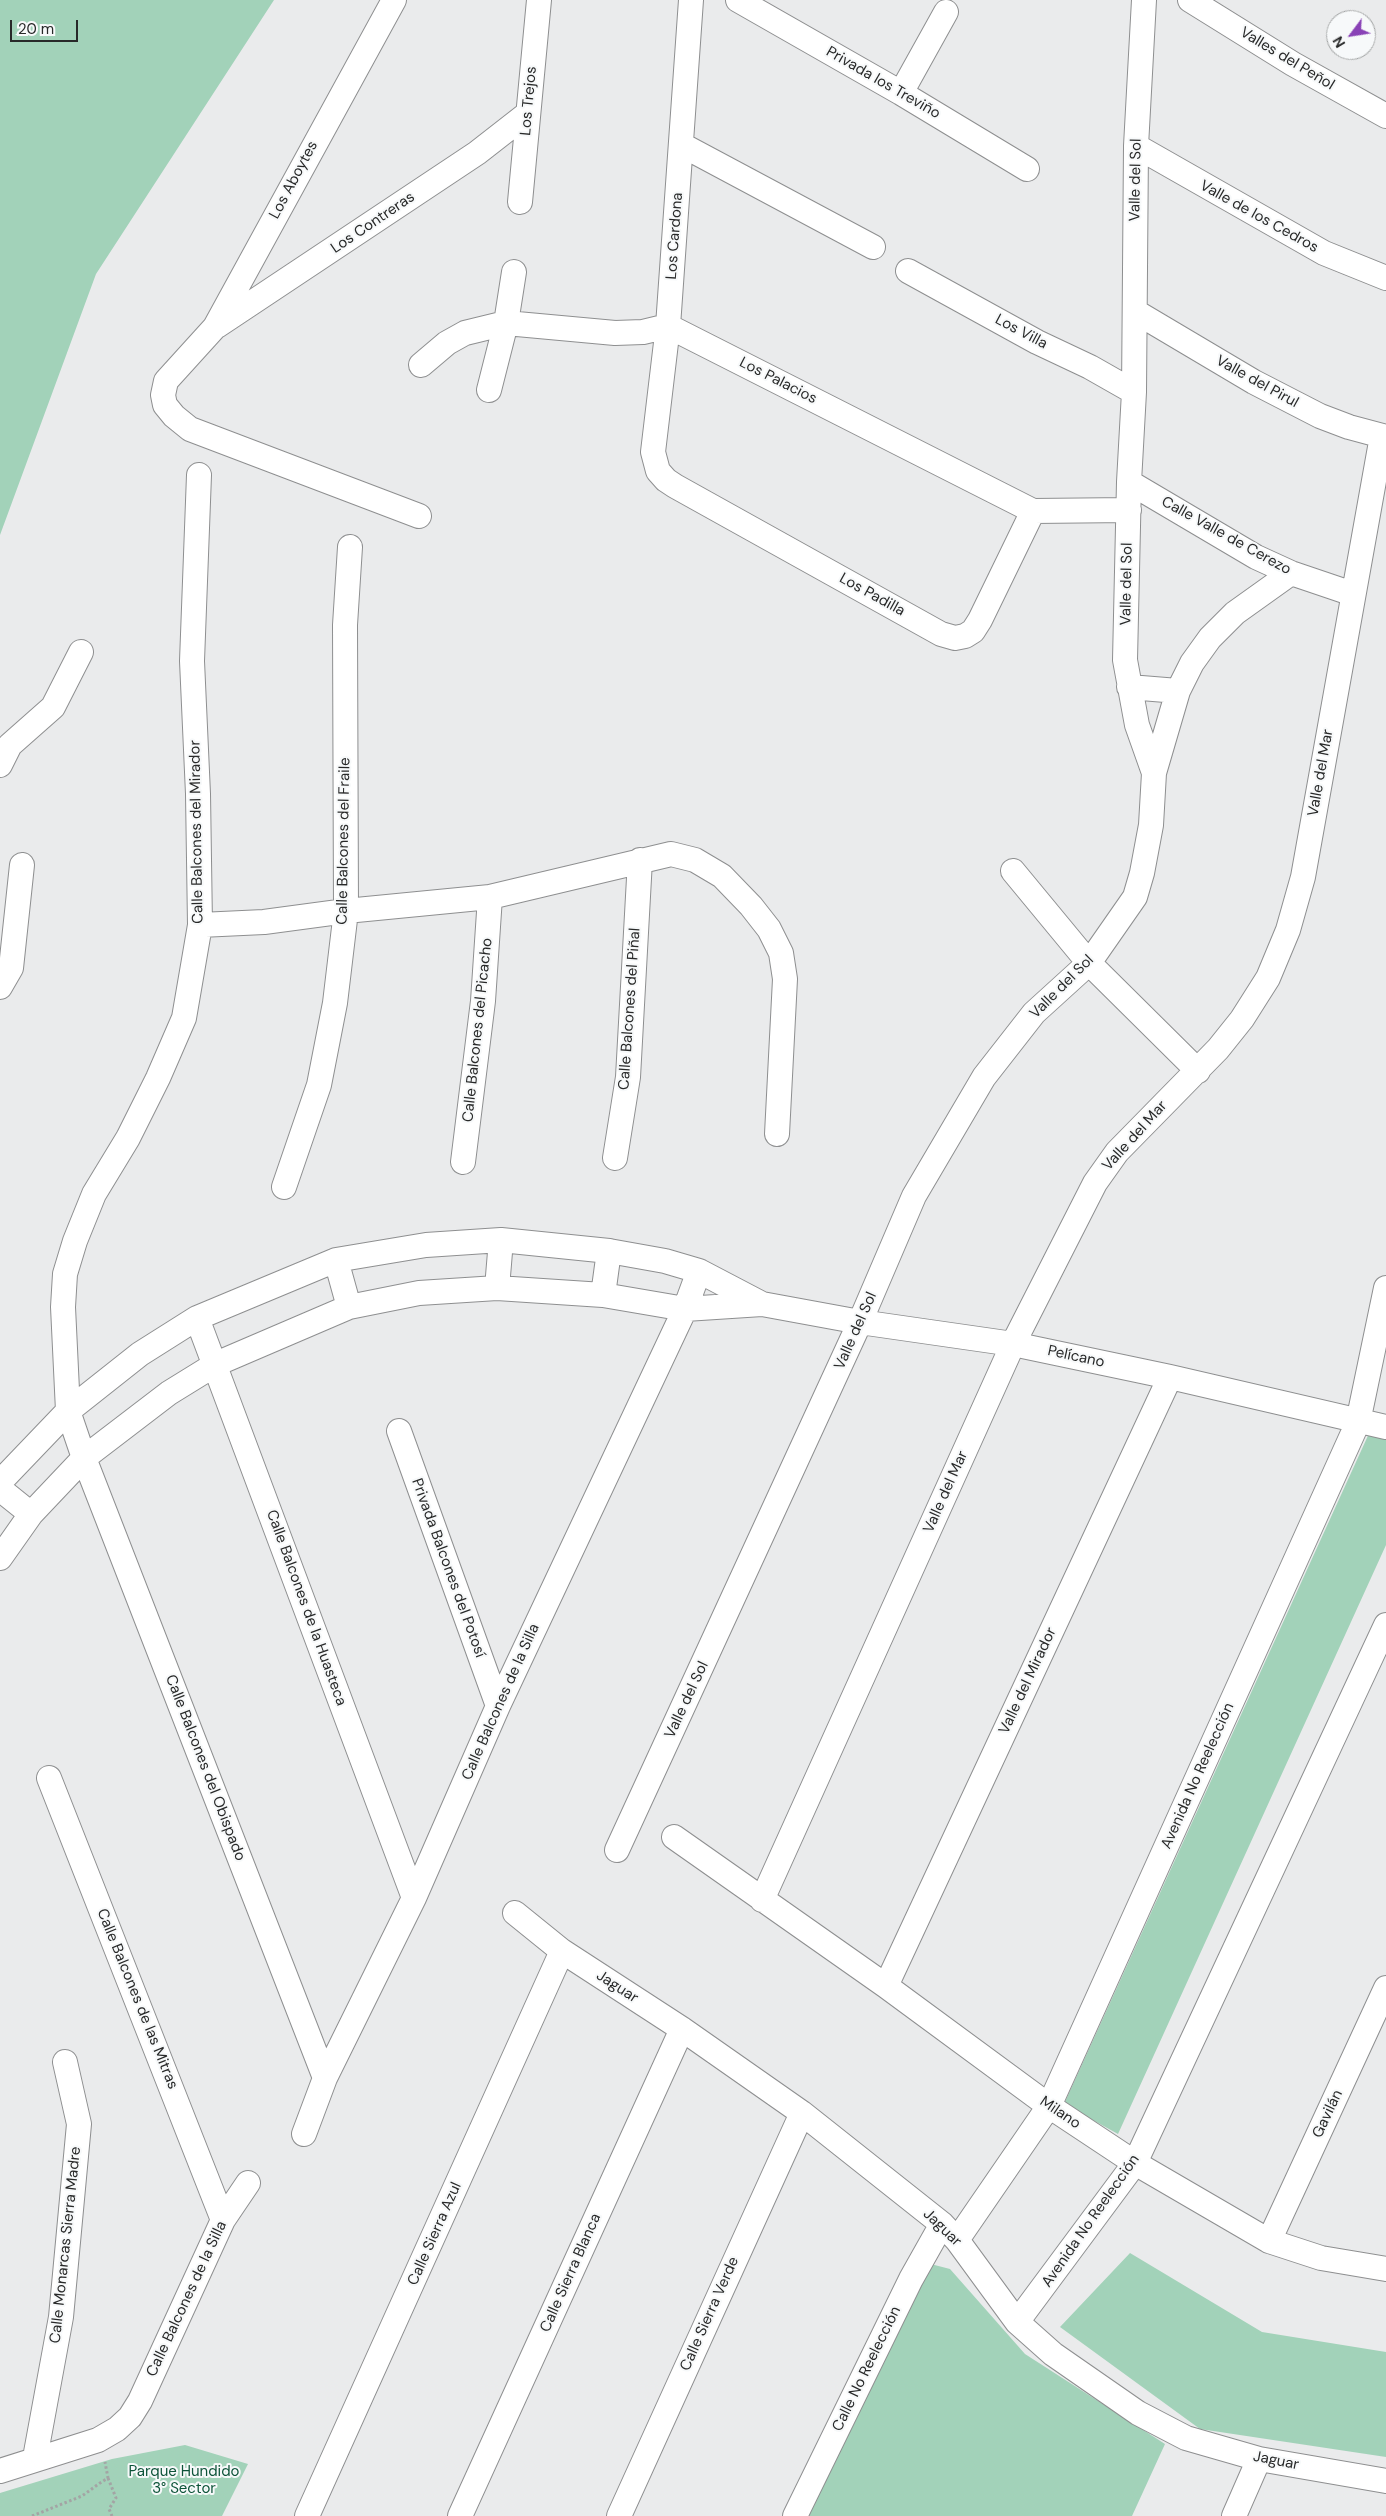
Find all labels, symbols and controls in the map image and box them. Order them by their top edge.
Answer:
scale bar [12,10,80,42]
north arrow [1326,10,1376,60]
text: 20 m [18,19,54,39]
street label: Valles del Peñol [1237,24,1337,94]
text: N [1329,33,1349,51]
street label: Privada los Treviño [823,43,943,123]
street label: Los Trejos [517,66,541,136]
street label: Los Aboytes [266,138,322,222]
street label: Valle del Sol [1126,138,1146,222]
street label: Valle de los Cedros [1197,177,1321,257]
street label: Los Contreras [328,188,418,258]
street label: Los Cardona [663,192,687,280]
street label: Los Villa [992,311,1050,353]
street label: Valle del Pirul [1213,352,1301,412]
street label: Los Palacios [736,354,820,408]
street label: Calle Valle de Cerezo [1158,493,1294,579]
street label: Valle del Sol [1117,542,1137,626]
street label: Los Padilla [836,570,908,620]
street label: Valle del Mar [1304,728,1338,818]
street label: Calle Balcones del Mirador [186,740,208,924]
street label: Calle Balcones del Fraile [334,757,354,925]
street label: Calle Balcones del Piñal [615,927,645,1091]
street label: Calle Balcones del Picacho [459,937,497,1123]
street label: Valle del Sol [1026,951,1098,1023]
street label: Valle del Mar [1099,1097,1171,1175]
street label: Valle del Sol [831,1290,881,1372]
street label: Pelícano [1046,1342,1106,1372]
street label: Valle del Mar [920,1448,972,1536]
street label: Privada Balcones del Potosí [407,1476,489,1660]
street label: Calle Balcones de la Huasteca [262,1508,350,1708]
street label: Calle Balcones de la Silla [458,1621,544,1783]
street label: Valle del Mirador [995,1625,1061,1737]
street label: Valle del Sol [661,1659,713,1741]
street label: Calle Balcones del Obispado [161,1672,249,1864]
street label: Avenida No Reelección [1158,1700,1238,1852]
street label: Calle Balcones de las Mitras [92,1906,182,2092]
street label: Jaguar [593,1967,641,2007]
street label: Gavilán [1309,2087,1347,2141]
street label: Milano [1036,2093,1084,2133]
street label: Calle Monarcas Sierra Madre [47,2146,85,2344]
street label: Avenida No Reelección [1038,2151,1144,2291]
street label: Calle Sierra Azul [404,2180,466,2288]
street label: Jaguar [919,2205,965,2251]
street label: Calle Sierra Blanca [537,2211,605,2335]
street label: Calle Balcones de la Silla [143,2218,231,2380]
street label: Calle Sierra Verde [677,2254,743,2374]
street label: Calle No Reelección [829,2303,905,2435]
street label: Jaguar [1252,2448,1300,2474]
park label: Parque Hundido 3° Sector [128,2463,240,2498]

